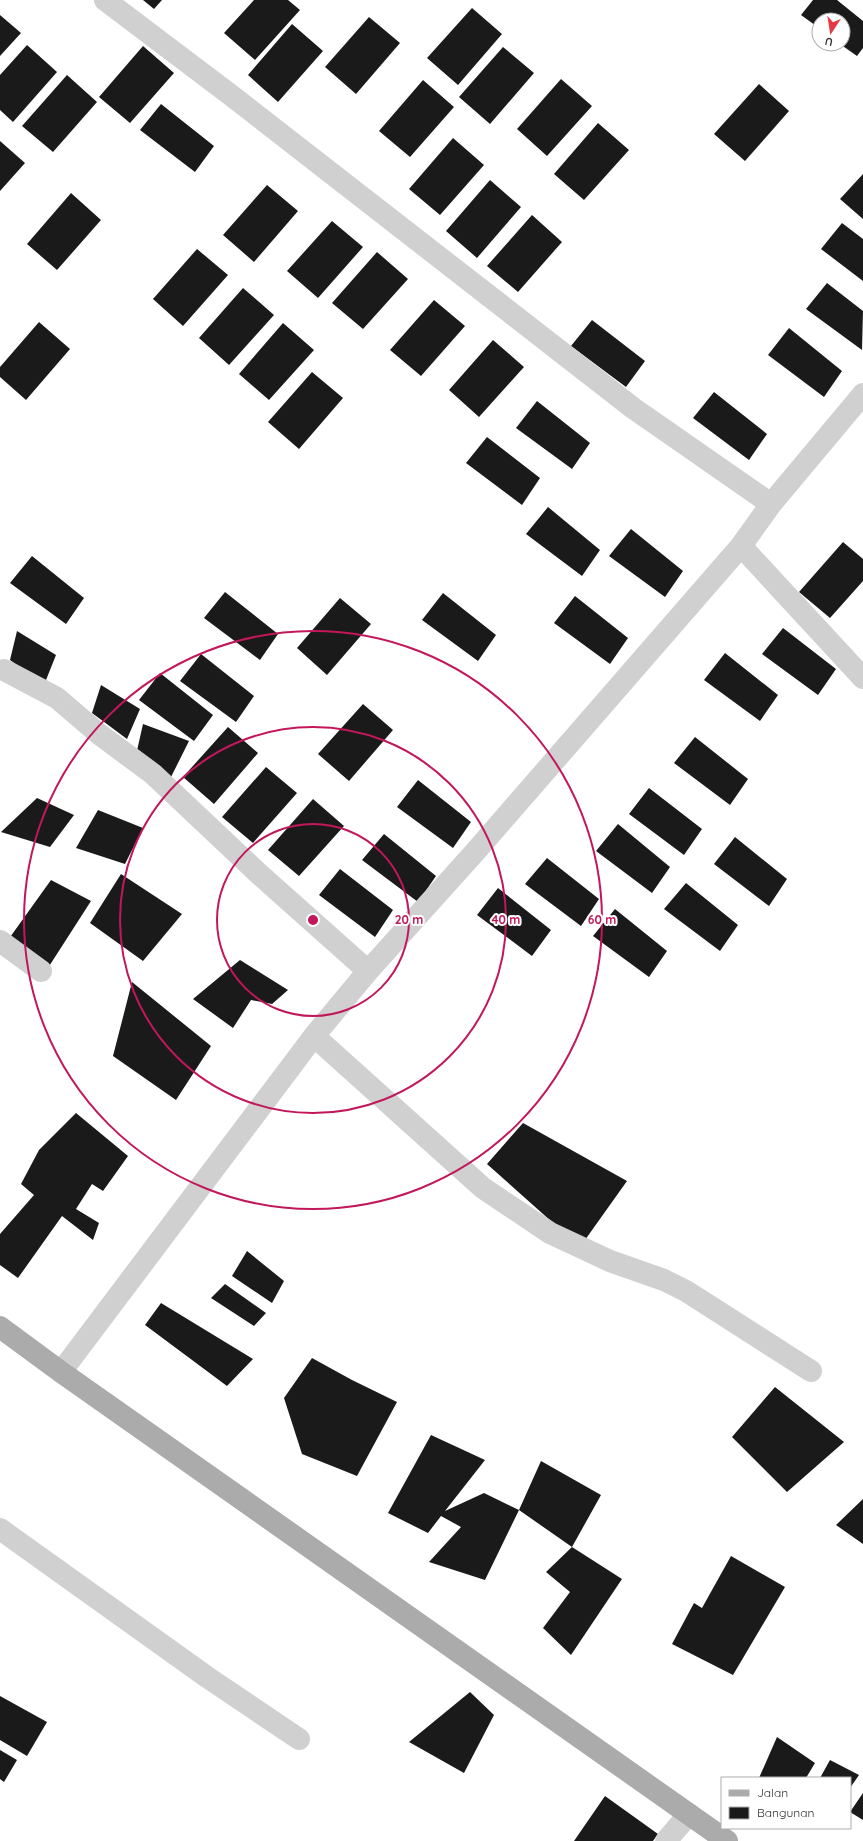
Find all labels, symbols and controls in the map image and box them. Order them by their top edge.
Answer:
north arrow [811,12,851,52]
text: U [824,34,834,49]
text: 20 m [395,912,423,927]
text: 40 m [492,912,520,927]
text: 60 m [588,912,616,927]
centre of rings [306,913,320,927]
legend [721,1777,851,1829]
text: Jalan [757,1785,788,1800]
text: Bangunan [757,1805,814,1820]

